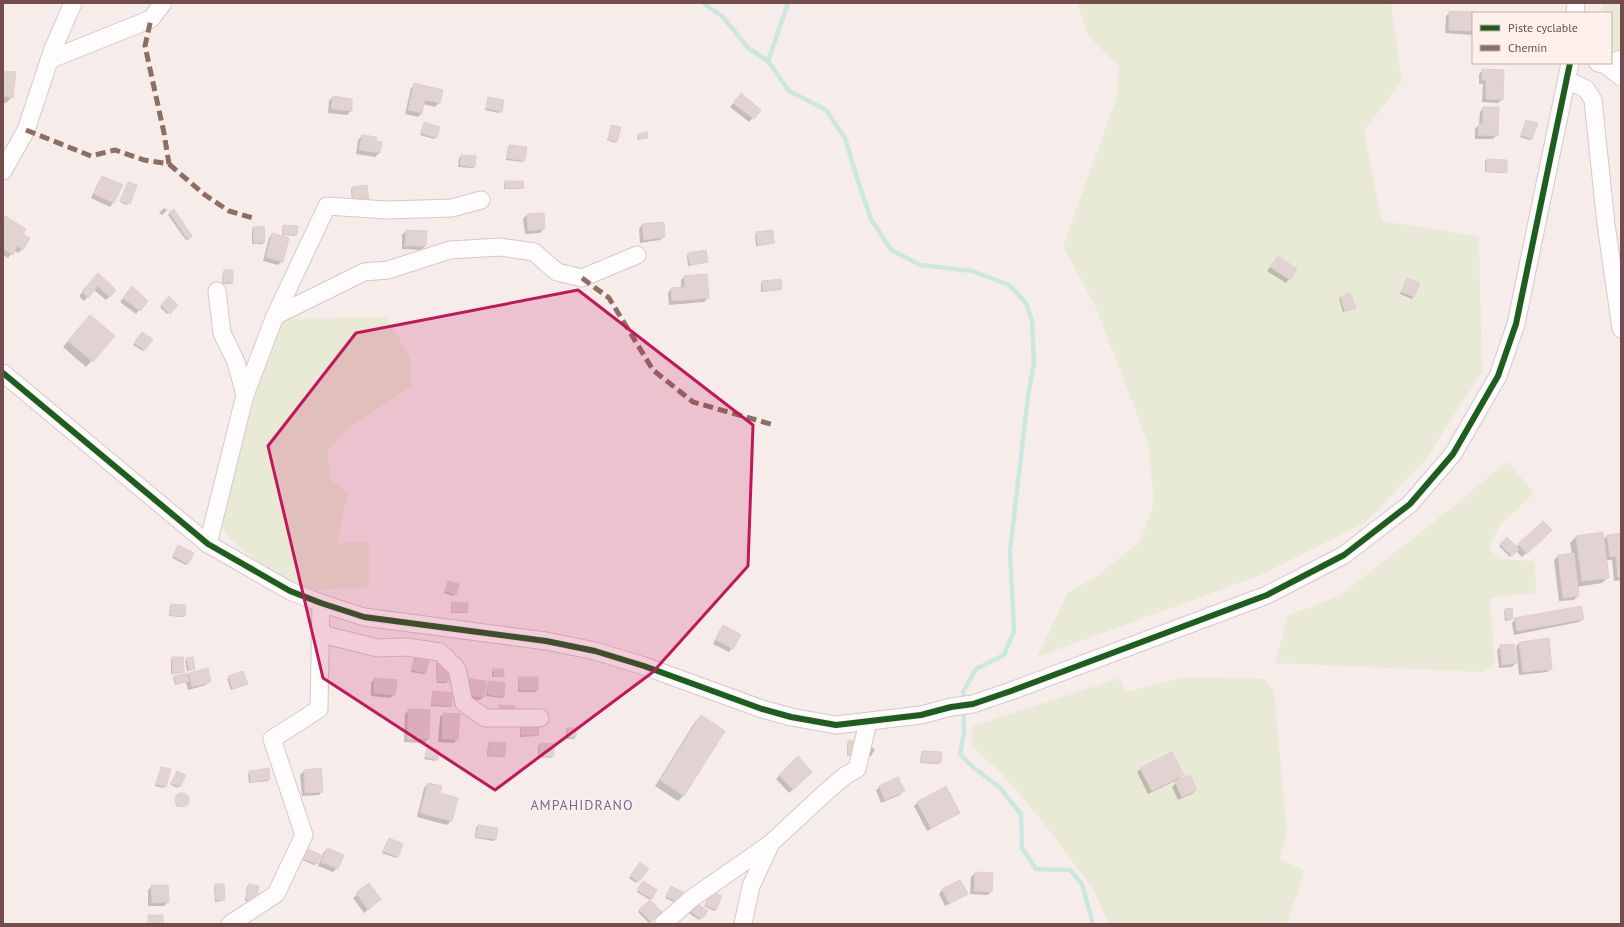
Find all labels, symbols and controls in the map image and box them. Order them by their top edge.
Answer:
legend [1472,12,1612,64]
text: Piste cyclable [1508,20,1578,35]
text: Chemin [1508,40,1547,55]
district label: AMPAHIDRANO [530,796,634,814]

